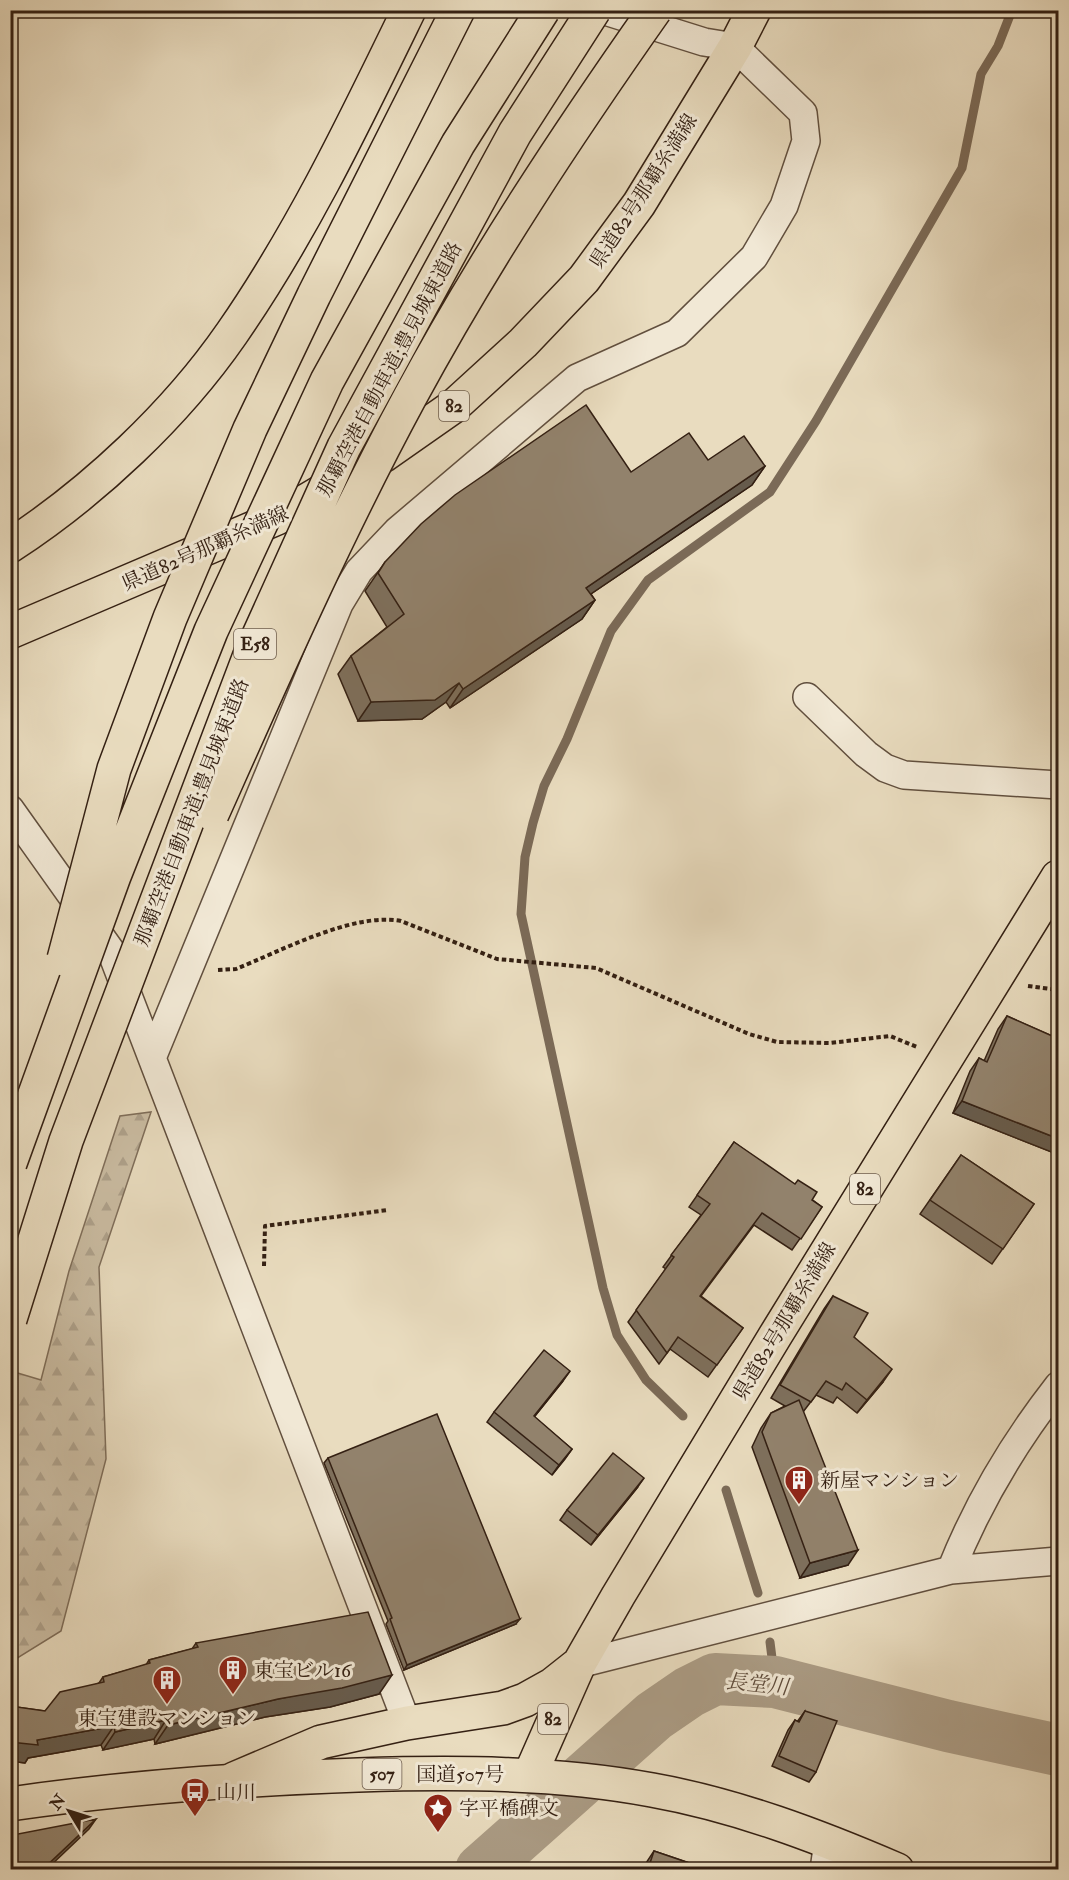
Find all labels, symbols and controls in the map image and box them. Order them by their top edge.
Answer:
street label: 県道82号那覇糸満線 [584,109,703,273]
street label: 那覇空港自動車道;豊見城東道路 [311,238,467,501]
road number: 82 [439,391,469,421]
street label: 県道82号那覇糸満線 [118,501,292,596]
road number: E58 [234,629,276,659]
street label: 那覇空港自動車道;豊見城東道路 [129,675,254,950]
road number: 82 [850,1174,880,1204]
street label: 県道82号那覇糸満線 [727,1238,841,1405]
building icon: 新屋マンション [783,1464,815,1506]
place label: 新屋マンション [820,1468,959,1493]
building icon: 東宝ビル16 [217,1654,249,1696]
place label: 東宝ビル16 [254,1658,352,1683]
building icon: 東宝建設マンション [151,1664,183,1706]
water label: 長堂川 [724,1668,792,1701]
road number: 82 [538,1704,568,1734]
place label: 東宝建設マンション [77,1706,257,1731]
road number: 507 [362,1759,401,1789]
street label: 国道507号 [416,1762,504,1787]
bus stop icon: 山川 [179,1776,211,1818]
place label: 山川 [216,1780,256,1805]
north arrow [39,1781,99,1841]
text: N [45,1790,71,1815]
place icon: 字平橋碑文 [422,1792,454,1834]
place label: 字平橋碑文 [459,1796,559,1821]

